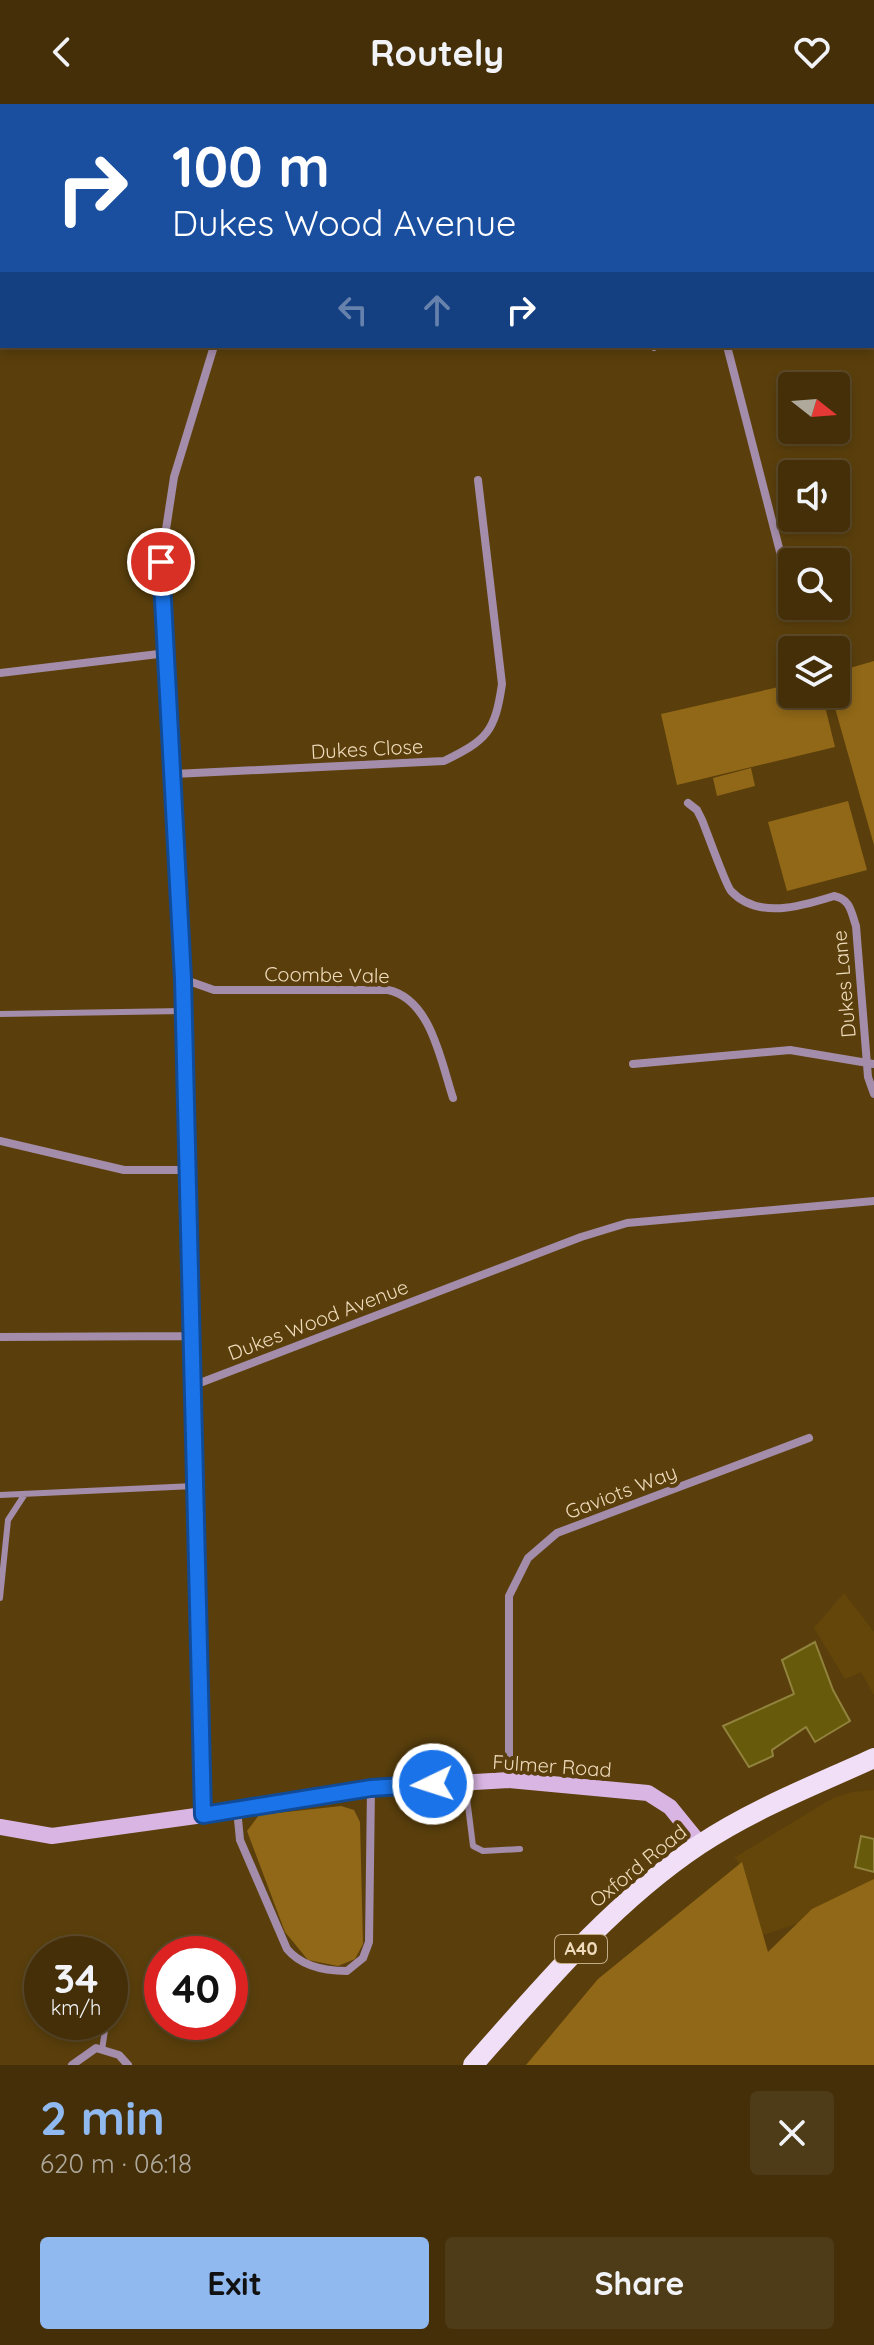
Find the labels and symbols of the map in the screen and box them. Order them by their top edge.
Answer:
north arrow [778,372,850,444]
pin [127,528,195,596]
street label: Dukes Close [310,733,424,764]
street label: Dukes Lane [826,929,861,1039]
street label: Coombe Vale [264,961,390,988]
street label: Dukes Wood Avenue [224,1274,412,1365]
street label: Gaviots Way [561,1459,680,1524]
position arrow [391,1742,475,1826]
street label: Fulmer Road [492,1749,612,1782]
street label: Oxford Road [584,1819,691,1912]
road number: A40 [555,1935,607,1963]
speed limit sign: 40 [144,1936,248,2040]

